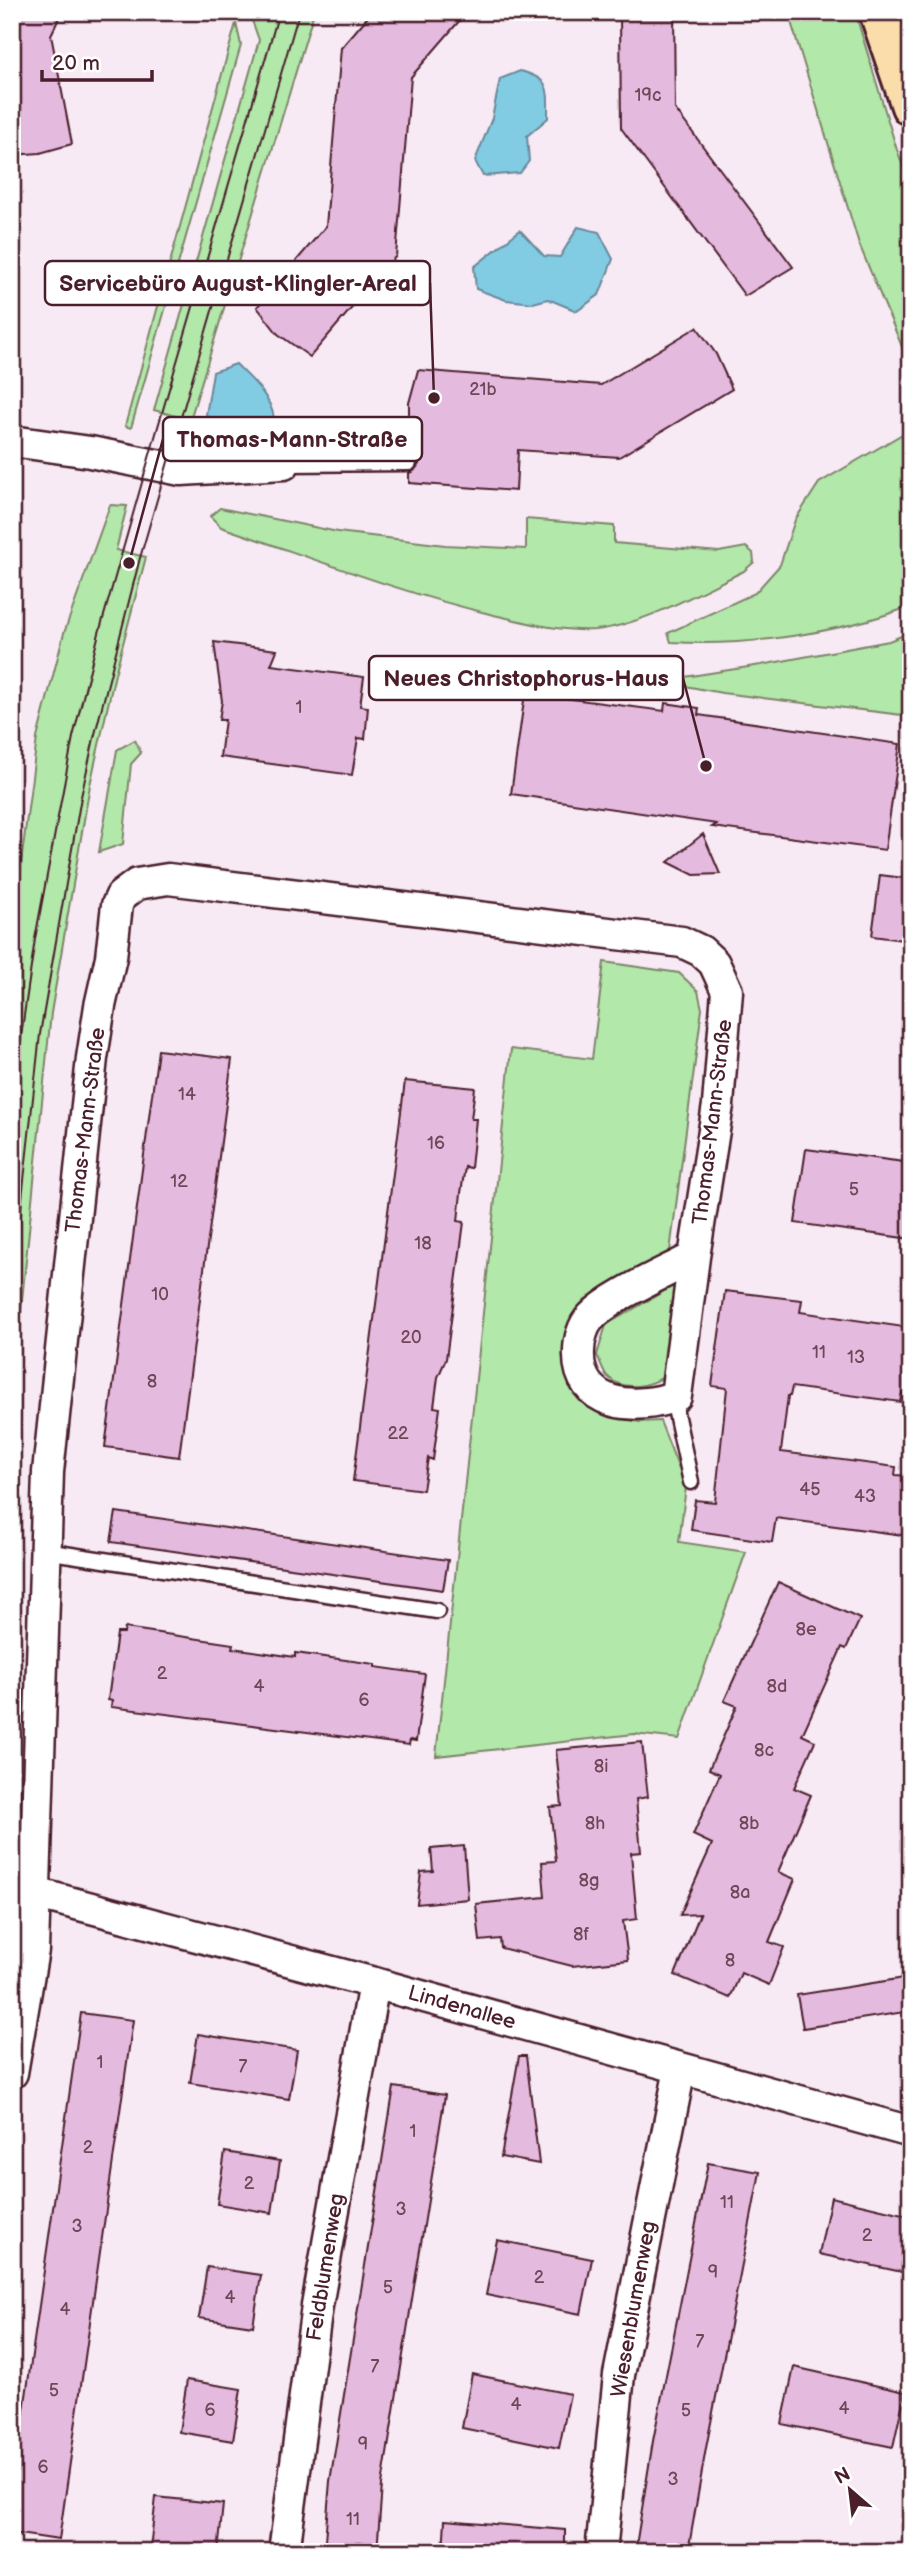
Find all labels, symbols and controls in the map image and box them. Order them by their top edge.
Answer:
scale bar [42,38,152,82]
text: 20 m [52,51,100,76]
house number: 19c [635,85,661,106]
callout: Servicebüro August-Klingler-Areal [45,261,430,305]
text: Servicebüro August-Klingler-Areal [59,270,417,298]
house number: 21b [469,379,497,400]
callout: Thomas-Mann-Straße [163,417,422,461]
text: Thomas-Mann-Straße [177,426,407,454]
callout: Neues Christophorus-Haus [369,656,683,700]
text: Neues Christophorus-Haus [383,665,669,693]
house number: 1 [296,697,302,718]
street label: Thomas-Mann-Straße [687,1018,737,1226]
street label: Thomas-Mann-Straße [60,1026,110,1234]
house number: 14 [178,1084,196,1105]
house number: 16 [427,1133,445,1154]
house number: 12 [170,1171,188,1192]
house number: 5 [849,1179,859,1200]
house number: 18 [414,1233,432,1254]
house number: 10 [151,1284,169,1305]
house number: 20 [400,1327,422,1348]
house number: 11 [812,1342,826,1363]
house number: 13 [847,1347,865,1368]
house number: 8 [147,1371,157,1392]
house number: 22 [387,1423,409,1444]
house number: 45 [799,1479,821,1500]
house number: 43 [854,1486,876,1507]
house number: 8e [795,1619,817,1640]
house number: 2 [157,1663,168,1684]
house number: 4 [254,1676,265,1697]
house number: 8d [767,1676,787,1697]
house number: 6 [359,1690,370,1711]
house number: 8c [754,1740,774,1761]
house number: 8i [594,1756,608,1777]
house number: 8h [585,1813,605,1834]
house number: 8b [739,1813,759,1834]
house number: 8g [579,1870,599,1891]
house number: 8a [730,1882,750,1903]
house number: 8f [573,1924,589,1945]
house number: 8 [725,1950,735,1971]
street label: Lindenallee [405,1980,519,2035]
house number: 1 [97,2052,103,2073]
house number: 7 [239,2056,248,2077]
house number: 1 [410,2121,416,2142]
house number: 2 [83,2137,94,2158]
house number: 2 [244,2173,255,2194]
street label: Feldblumenweg [301,2191,350,2343]
house number: 11 [720,2192,734,2213]
house number: 3 [395,2199,407,2220]
house number: 3 [71,2216,83,2237]
street label: Wiesenblumenweg [606,2219,661,2399]
house number: 2 [862,2225,873,2246]
house number: 9 [708,2262,718,2283]
house number: 2 [534,2267,545,2288]
house number: 5 [383,2277,393,2298]
house number: 4 [225,2287,236,2308]
house number: 4 [60,2299,71,2320]
house number: 7 [696,2331,705,2352]
house number: 7 [371,2356,380,2377]
house number: 5 [49,2380,59,2401]
house number: 4 [511,2394,522,2415]
house number: 4 [839,2398,850,2419]
house number: 6 [205,2400,216,2421]
house number: 5 [681,2400,691,2421]
house number: 9 [358,2434,368,2455]
north arrow [814,2456,884,2526]
house number: 6 [38,2457,49,2478]
text: N [831,2463,854,2490]
house number: 3 [667,2469,679,2490]
house number: 11 [346,2509,360,2530]

